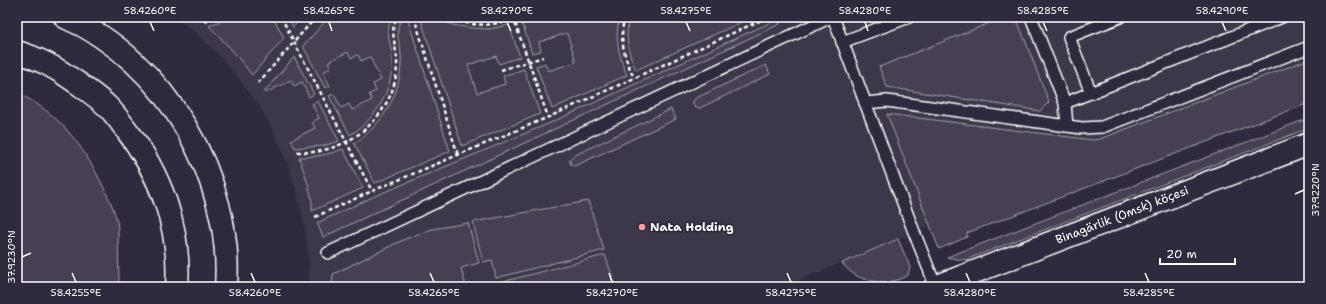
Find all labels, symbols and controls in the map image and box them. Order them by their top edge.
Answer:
text: 58.4260°E [124,4,176,17]
text: 58.4265°E [303,4,355,17]
text: 58.4270°E [481,4,533,17]
text: 58.4275°E [660,4,712,17]
text: 58.4280°E [839,4,891,17]
text: 58.4285°E [1017,4,1069,17]
text: 58.4290°E [1196,4,1248,17]
text: 37.9220°N [1309,163,1322,217]
street label: Binagärlik (Omsk) köçesi [1053,182,1191,248]
place label: Nata Holding [650,219,734,235]
marker: Nata Holding [637,222,647,232]
text: 37.9230°N [5,230,18,284]
scale bar [1160,240,1235,266]
text: 20 m [1166,246,1197,262]
text: 58.4255°E [51,286,101,299]
text: 58.4260°E [229,286,281,299]
text: 58.4265°E [408,286,460,299]
text: 58.4270°E [586,286,638,299]
text: 58.4275°E [765,286,817,299]
text: 58.4280°E [944,286,996,299]
text: 58.4285°E [1123,286,1175,299]

